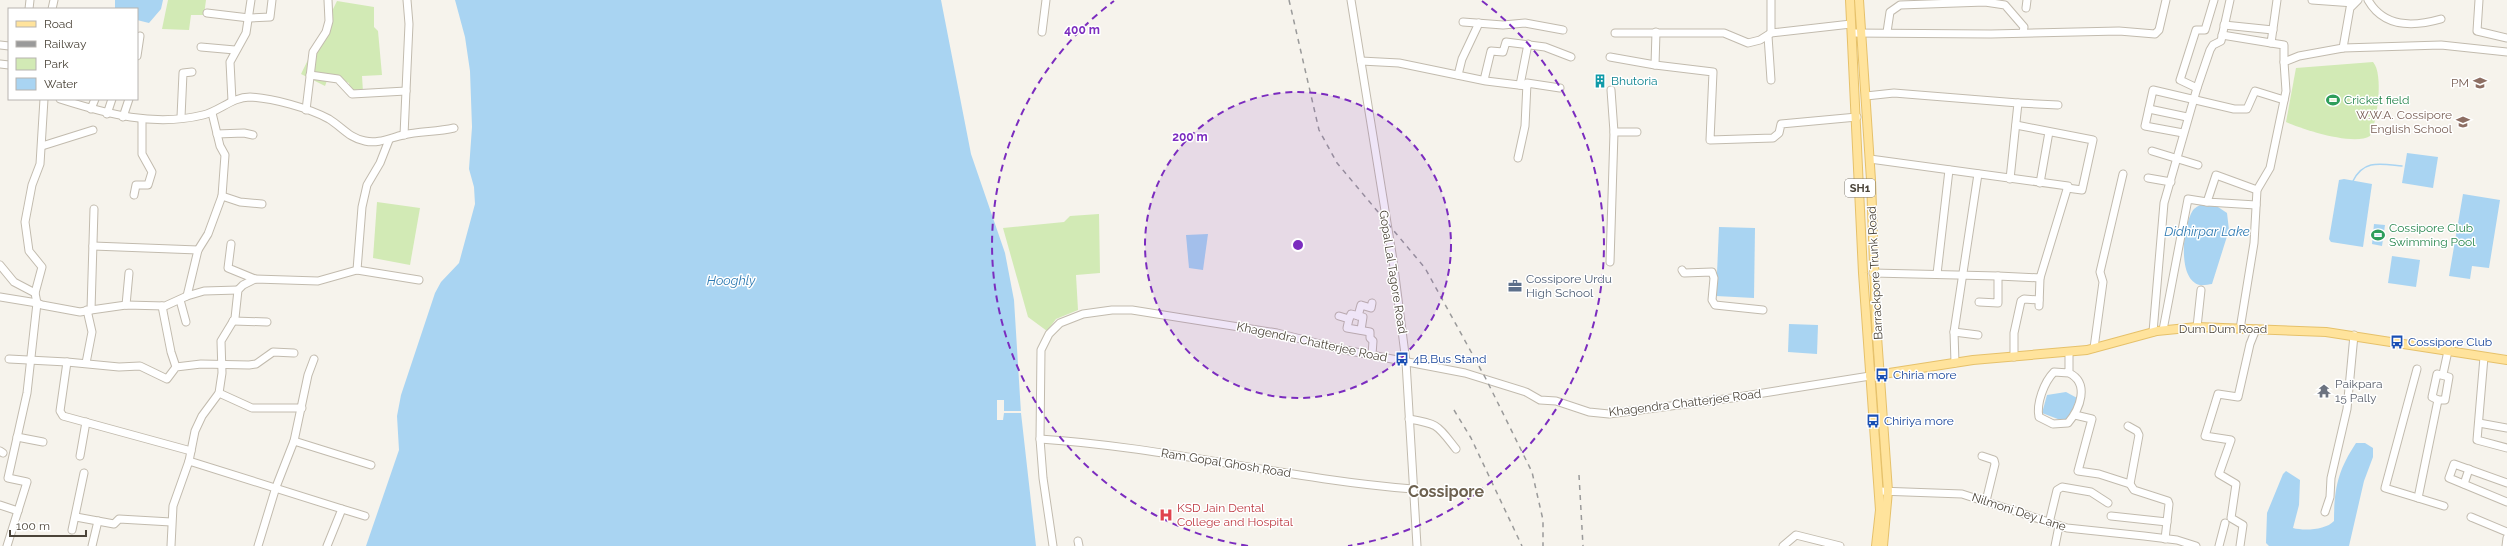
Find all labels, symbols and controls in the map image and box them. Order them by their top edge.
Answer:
legend [8,8,138,100]
text: Road [44,17,73,31]
text: 400 m [1064,23,1100,37]
text: Railway [44,37,87,51]
text: Park [44,57,69,71]
building icon: Bhutoria [1592,73,1608,89]
place label: Bhutoria [1611,74,1658,88]
school or university icon: PM [2472,75,2488,91]
place label: PM [2451,76,2469,90]
text: Water [44,77,78,91]
sports icon: Cricket field [2325,92,2341,108]
place label: Cricket field [2344,93,2410,107]
place label: W.W.A. Cossipore English School [2356,108,2453,136]
school or university icon: W.W.A. Cossipore English School [2455,114,2471,130]
text: 200 m [1172,130,1208,144]
road number: SH1 [1845,179,1875,197]
street label: Barrackpore Trunk Road [1865,206,1885,340]
street label: Gopal Lal Tagore Road [1376,209,1410,335]
place label: Cossipore Club Swimming Pool [2389,221,2476,249]
water label: Didhirpar Lake [2164,224,2250,239]
sports icon: Cossipore Club Swimming Pool [2370,227,2386,243]
centre of rings [1291,238,1305,252]
place label: Cossipore Urdu High School [1526,272,1612,300]
water label: Hooghly [707,273,756,288]
office icon: Cossipore Urdu High School [1507,278,1523,294]
street label: Khagendra Chatterjee Road [1235,319,1389,365]
street label: Dum Dum Road [2179,322,2267,336]
bus stop icon: Cossipore Club [2389,334,2405,350]
place label: Cossipore Club [2408,335,2492,349]
bus stop icon: 4B,Bus Stand [1394,351,1410,367]
place label: 4B,Bus Stand [1413,352,1486,366]
bus stop icon: Chiria more [1874,367,1890,383]
place label: Chiria more [1893,368,1957,382]
place label: Paikpara 15 Pally [2335,377,2383,405]
temple icon: Paikpara 15 Pally [2316,383,2332,399]
street label: Khagendra Chatterjee Road [1608,387,1762,419]
bus stop icon: Chiriya more [1865,413,1881,429]
place label: Chiriya more [1884,414,1954,428]
street label: Ram Gopal Ghosh Road [1160,446,1292,480]
district label: Cossipore [1408,482,1484,501]
street label: Nilmoni Dey Lane [1970,490,2068,534]
place label: KSD Jain Dental College and Hospital [1177,501,1294,529]
hospital icon: KSD Jain Dental College and Hospital [1158,507,1174,523]
scale bar [10,512,86,538]
text: 100 m [16,519,50,533]

